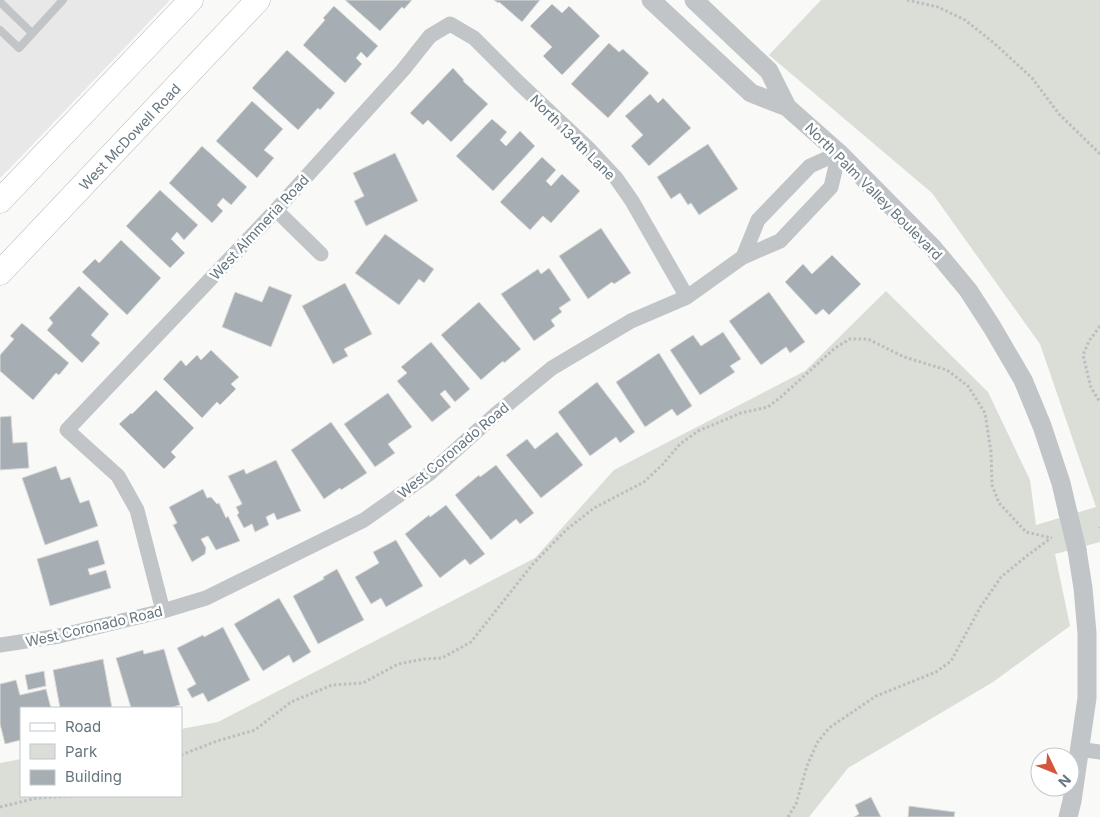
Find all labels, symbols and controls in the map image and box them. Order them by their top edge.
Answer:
street label: West McDowell Road [75,80,183,193]
street label: North 134th Lane [527,91,619,183]
street label: North Palm Valley Boulevard [802,119,946,263]
street label: West Almmeria Road [206,171,312,283]
street label: West Coronado Road [394,398,512,502]
street label: West Coronado Road [24,602,164,650]
legend [20,707,182,797]
text: Road [65,717,101,736]
text: Park [65,742,98,761]
north arrow [1030,747,1080,797]
text: Building [65,767,122,786]
text: N [1055,772,1075,791]

